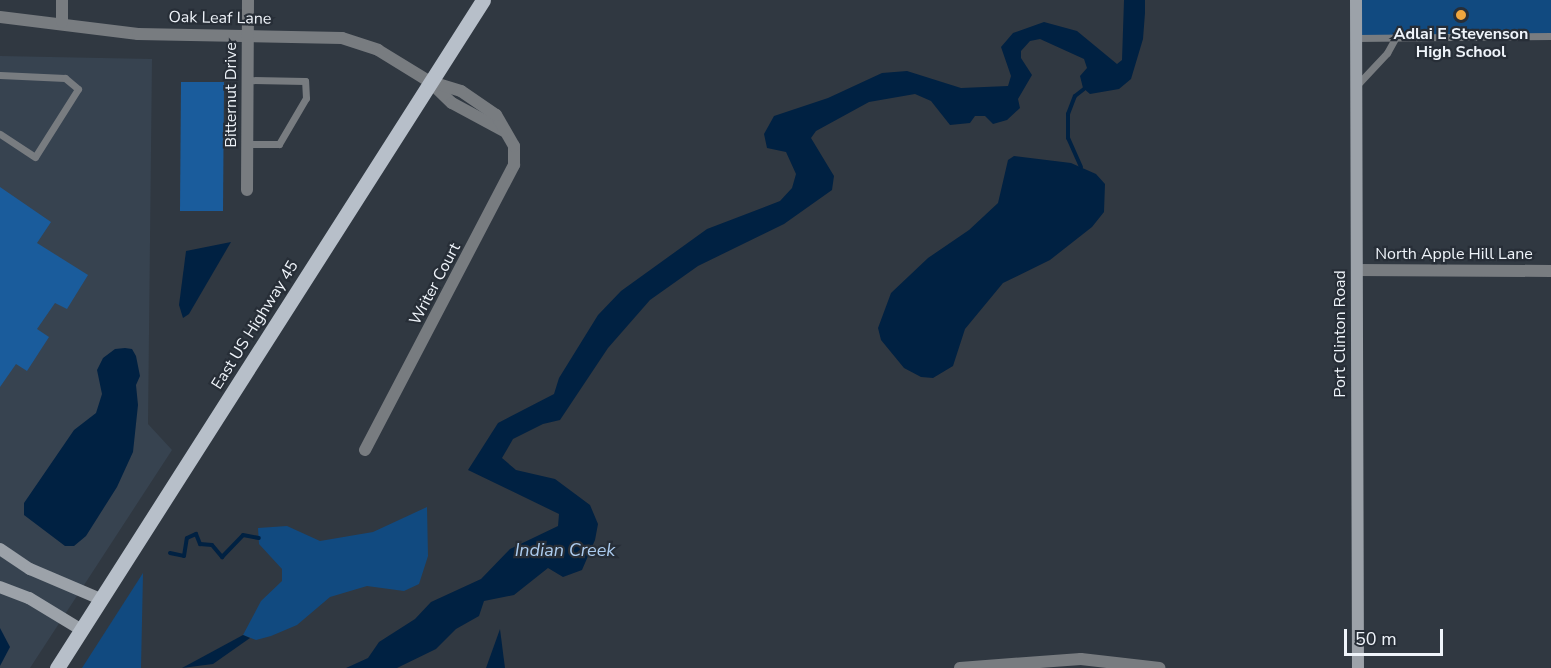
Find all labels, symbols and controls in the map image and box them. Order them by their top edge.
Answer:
street label: Oak Leaf Lane [169,8,271,28]
marker: Adlai E Stevenson High School [1454,8,1468,22]
place label: Adlai E Stevenson High School [1394,24,1528,62]
street label: Bitternut Drive [221,42,241,148]
street label: Writer Court [405,240,465,328]
street label: North Apple Hill Lane [1375,244,1533,264]
street label: East US Highway 45 [208,257,302,393]
street label: Port Clinton Road [1330,270,1350,398]
water label: Indian Creek [515,539,615,561]
scale bar [1347,617,1446,655]
text: 50 m [1355,627,1397,651]

